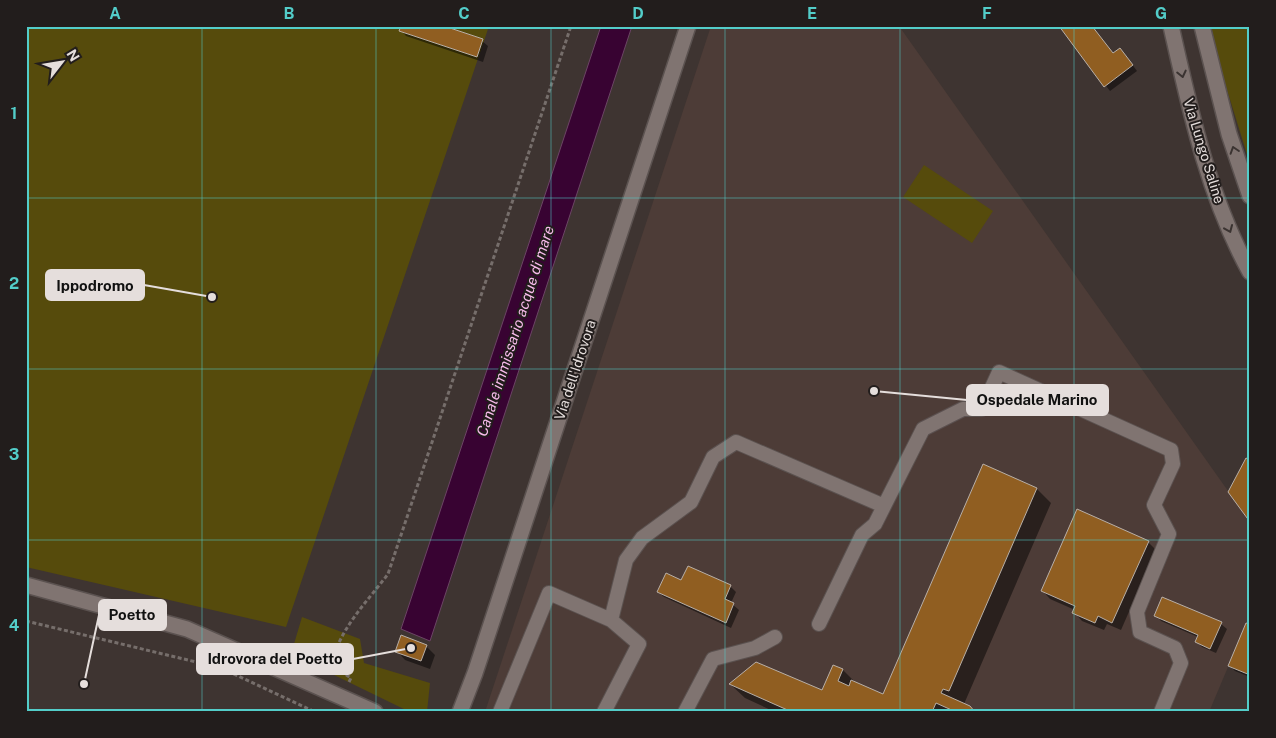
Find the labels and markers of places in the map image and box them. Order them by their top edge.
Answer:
callout: Ippodromo [46,270,144,300]
callout: Ospedale Marino [967,385,1108,415]
callout: Poetto [99,600,166,630]
callout: Idrovora del Poetto [197,644,353,674]

